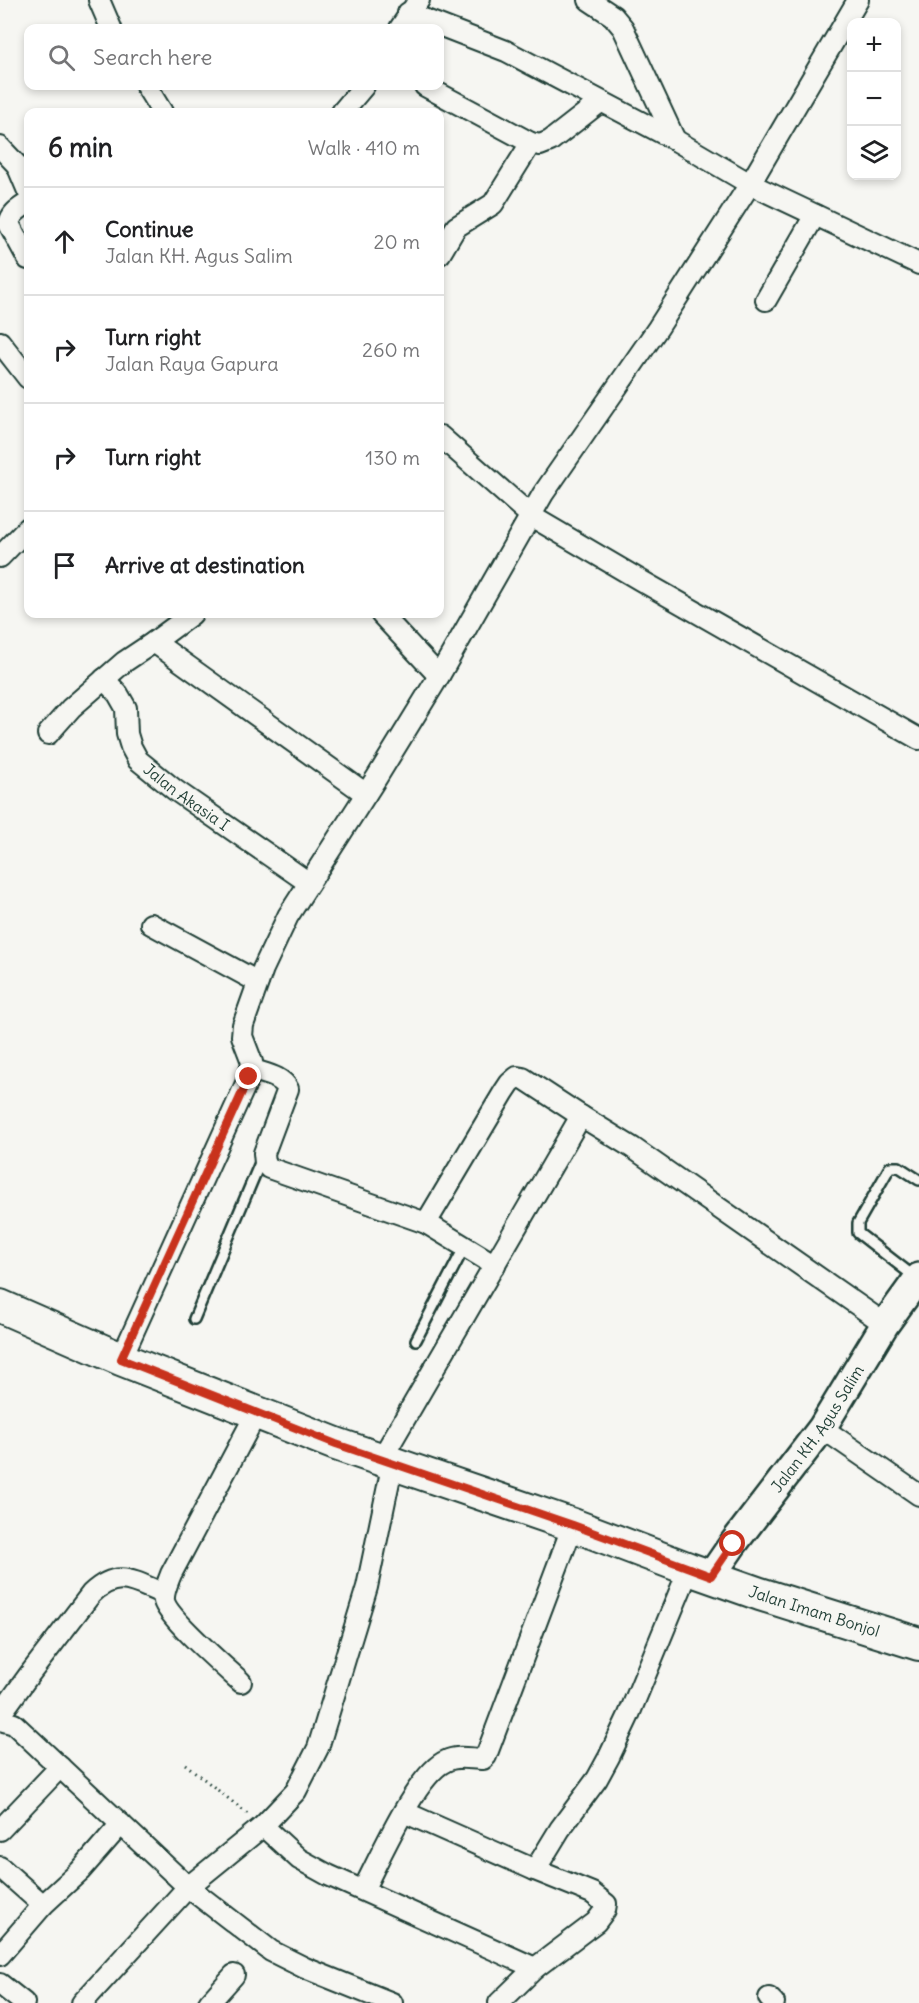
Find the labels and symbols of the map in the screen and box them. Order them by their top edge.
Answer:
street label: Jalan Akasia I [140,759,233,835]
route end [235,1063,261,1089]
street label: Jalan KH. Agus Salim [766,1361,868,1496]
route start [719,1530,745,1556]
street label: Jalan Imam Bonjol [746,1581,882,1641]

